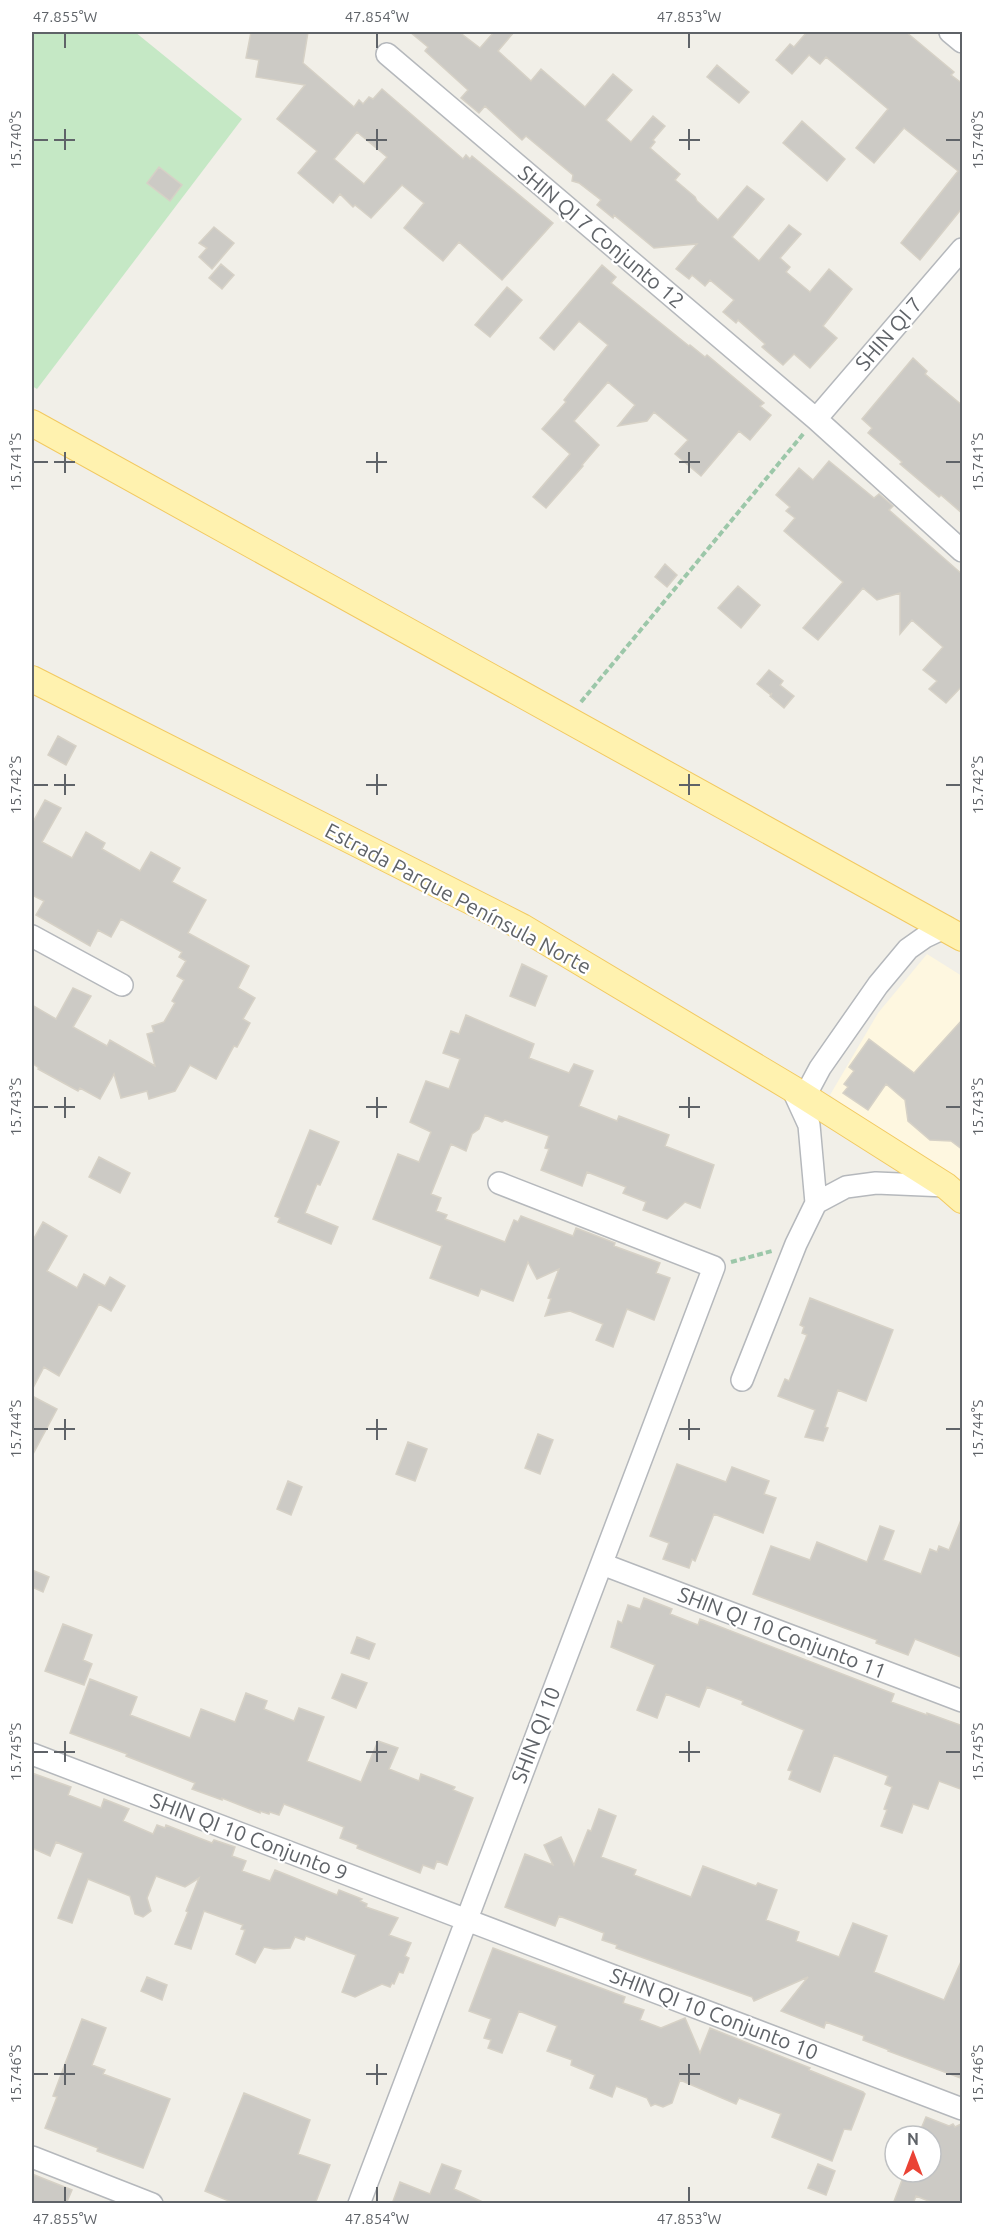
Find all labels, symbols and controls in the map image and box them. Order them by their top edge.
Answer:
text: 47.855°W [33,8,97,25]
text: 47.854°W [345,8,409,25]
text: 47.853°W [657,8,721,25]
text: 15.740°S [7,111,24,169]
text: 15.740°S [969,111,986,169]
street label: SHIN QI 7 Conjunto 12 [514,160,689,313]
street label: SHIN QI 7 [850,292,927,375]
text: 15.741°S [7,433,24,491]
text: 15.741°S [969,433,986,491]
text: 15.742°S [7,756,24,814]
text: 15.742°S [969,756,986,814]
street label: Estrada Parque Península Norte [321,818,596,979]
text: 15.743°S [7,1078,24,1136]
text: 15.743°S [969,1078,986,1136]
text: 15.744°S [7,1400,24,1458]
text: 15.744°S [969,1400,986,1458]
street label: SHIN QI 10 Conjunto 11 [675,1581,890,1683]
street label: SHIN QI 10 [506,1683,564,1786]
text: 15.745°S [7,1723,24,1781]
text: 15.745°S [969,1723,986,1781]
street label: SHIN QI 10 Conjunto 9 [147,1787,351,1885]
street label: SHIN QI 10 Conjunto 10 [607,1962,822,2064]
text: 15.746°S [7,2045,24,2103]
text: 15.746°S [969,2045,986,2103]
north arrow [883,2124,943,2184]
text: N [907,2130,919,2148]
text: 47.855°W [33,2210,97,2227]
text: 47.854°W [345,2210,409,2227]
text: 47.853°W [657,2210,721,2227]

